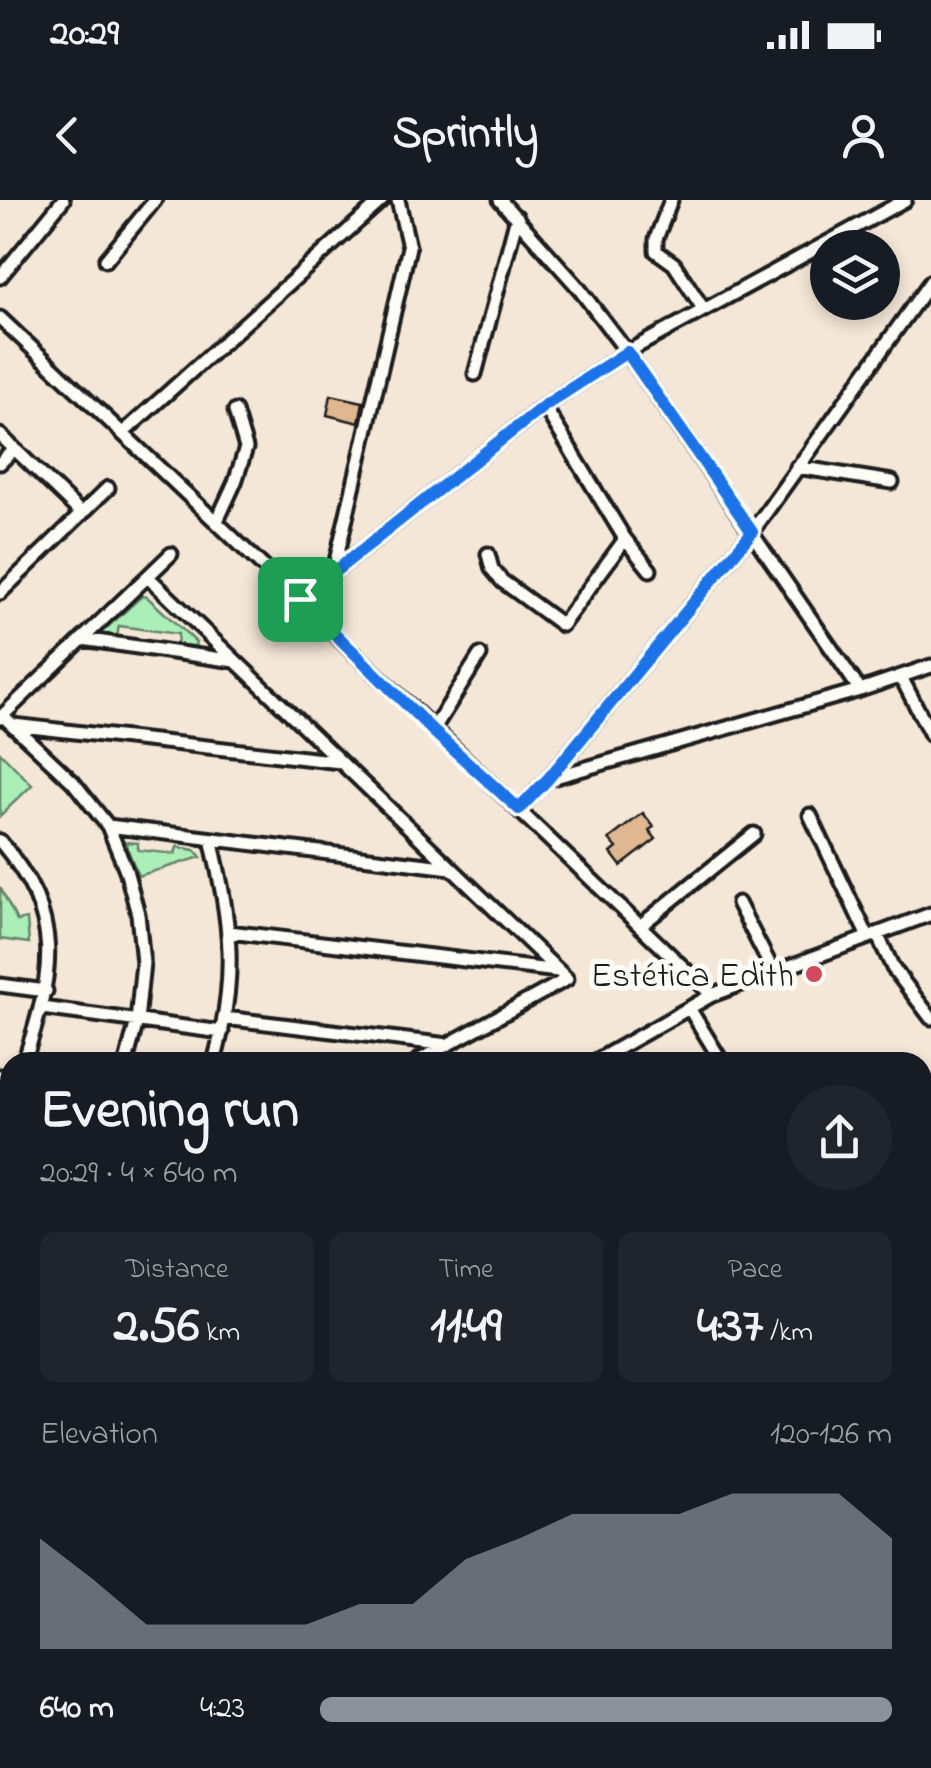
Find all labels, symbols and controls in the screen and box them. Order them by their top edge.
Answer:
text: 20:29 [50,7,119,63]
text: Sprintly [393,102,538,168]
icon: back [40,108,95,163]
icon: person [836,108,891,163]
map controls [810,230,900,320]
button: layers [810,230,900,320]
pin [258,557,343,642]
icon: arrive [273,572,328,627]
place label: Estética Edith [591,952,794,1003]
marker: Estética Edith [803,963,825,985]
text: Evening run [40,1073,299,1153]
button: share [787,1085,892,1190]
text: 20:29 · 4 × 640 m [40,1151,238,1198]
text: Distance [125,1250,229,1291]
text: Time [438,1250,494,1291]
text: Pace [728,1250,782,1291]
text: 2.56 [114,1291,199,1364]
text: 11:49 [430,1291,502,1364]
text: 4:37 [697,1291,763,1364]
text: km [199,1313,240,1354]
text: /km [763,1313,813,1354]
text: Elevation [40,1412,158,1459]
text: 120–126 m [770,1412,892,1459]
text: 640 m [40,1686,114,1733]
text: 4:23 [200,1686,245,1733]

